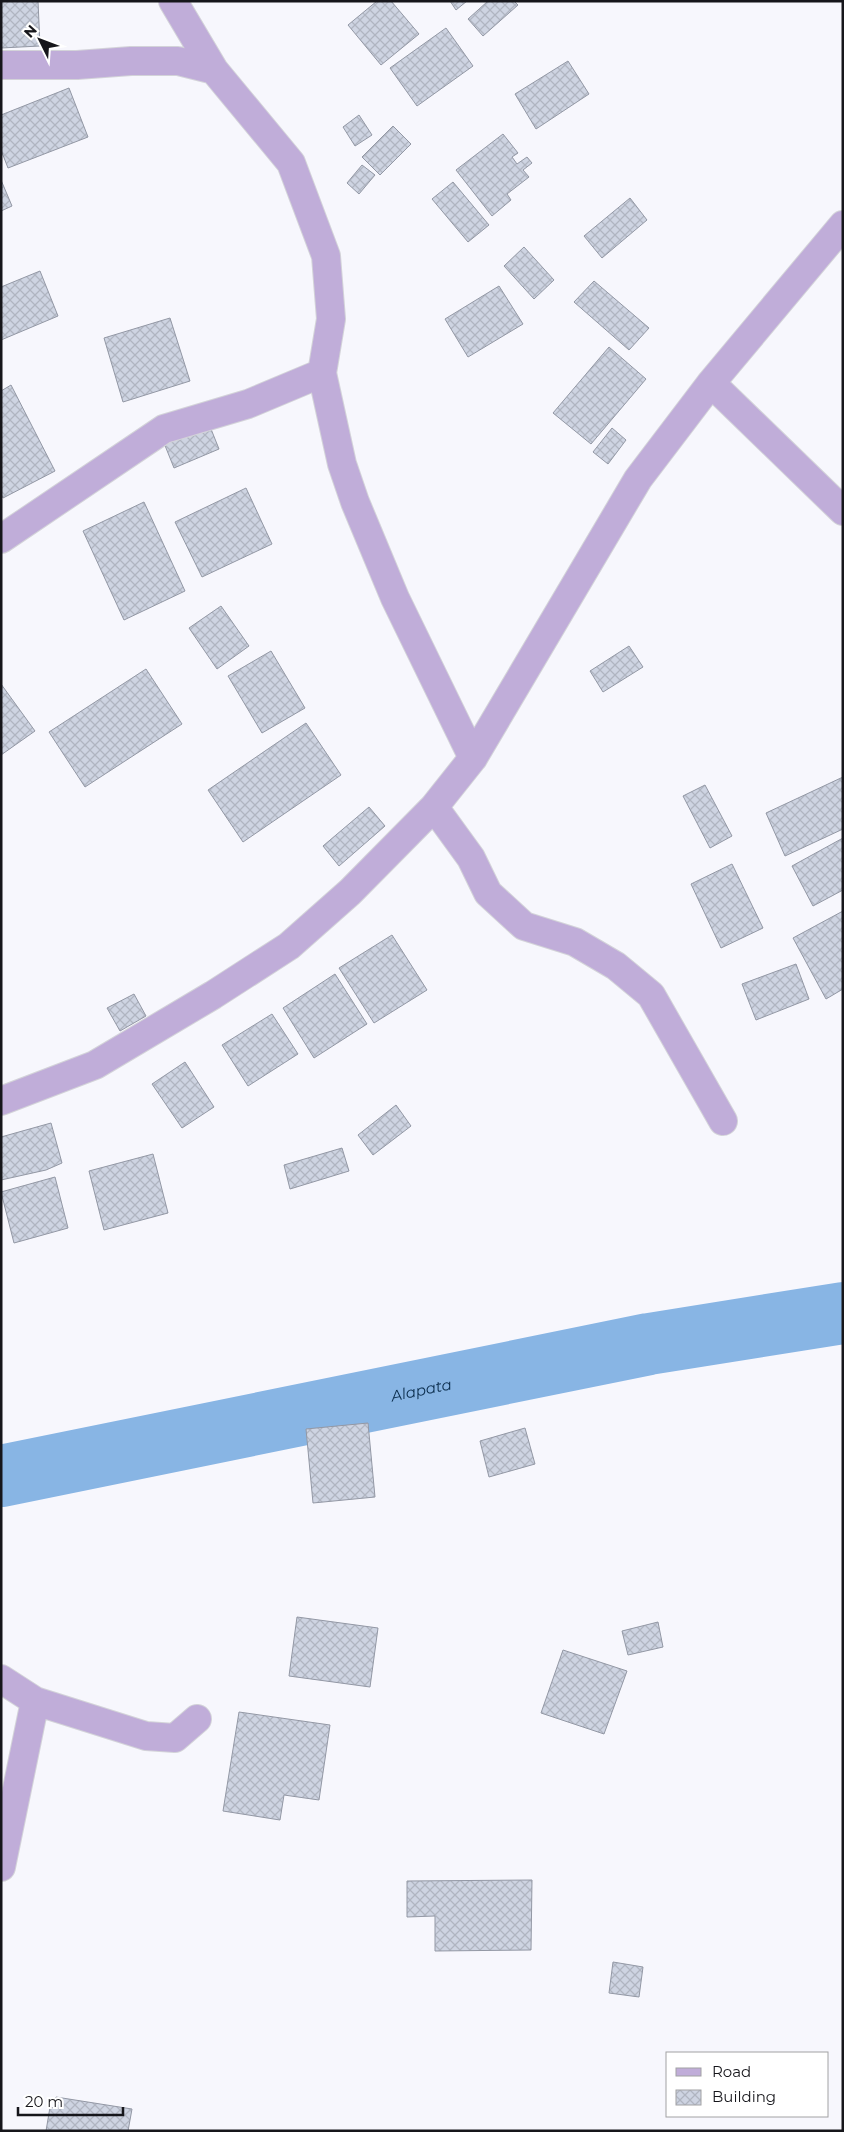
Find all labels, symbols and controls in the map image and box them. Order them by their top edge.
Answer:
north arrow [15,15,65,65]
text: N [20,21,41,42]
water label: Alapata [388,1374,453,1406]
legend [666,2052,829,2117]
text: Road [712,2062,751,2081]
scale bar [18,2084,122,2116]
text: Building [712,2087,776,2106]
text: 20 m [25,2092,63,2111]

